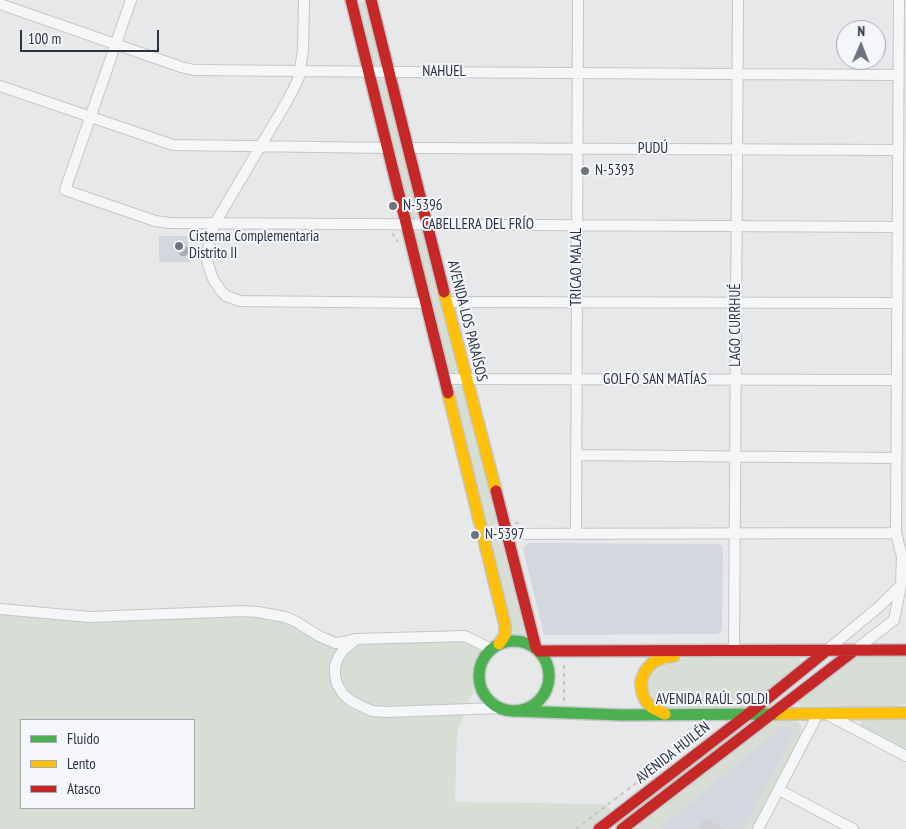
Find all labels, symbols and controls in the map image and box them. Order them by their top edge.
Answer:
scale bar [22,20,161,52]
north arrow [836,20,886,70]
text: N [857,22,865,40]
text: 100 m [28,29,61,48]
street label: NAHUEL [422,63,466,81]
street label: PUDÚ [638,140,668,158]
place label: N-5393 [595,162,634,180]
marker: N-5393 [579,165,591,177]
place label: N-5396 [403,197,442,215]
marker: N-5396 [387,200,399,212]
street label: CABELLERA DEL FRÍO [422,216,534,234]
place label: Cisterna Complementaria Distrito II [189,228,319,263]
street label: TRICAO MALAL [568,228,586,306]
marker: Cisterna Complementaria Distrito II [173,240,185,252]
street label: AVENIDA LOS PARAÍSOS [443,259,491,383]
street label: LAGO CURRHUÉ [727,283,745,367]
street label: GOLFO SAN MATÍAS [603,371,707,389]
place label: N-5397 [485,526,524,544]
marker: N-5397 [469,529,481,541]
street label: AVENIDA RAÚL SOLDI [656,691,768,709]
street label: AVENIDA HUILÉN [632,718,714,788]
legend [20,719,195,809]
text: Fluido [67,729,99,748]
text: Lento [67,754,96,773]
text: Atasco [67,779,101,798]

